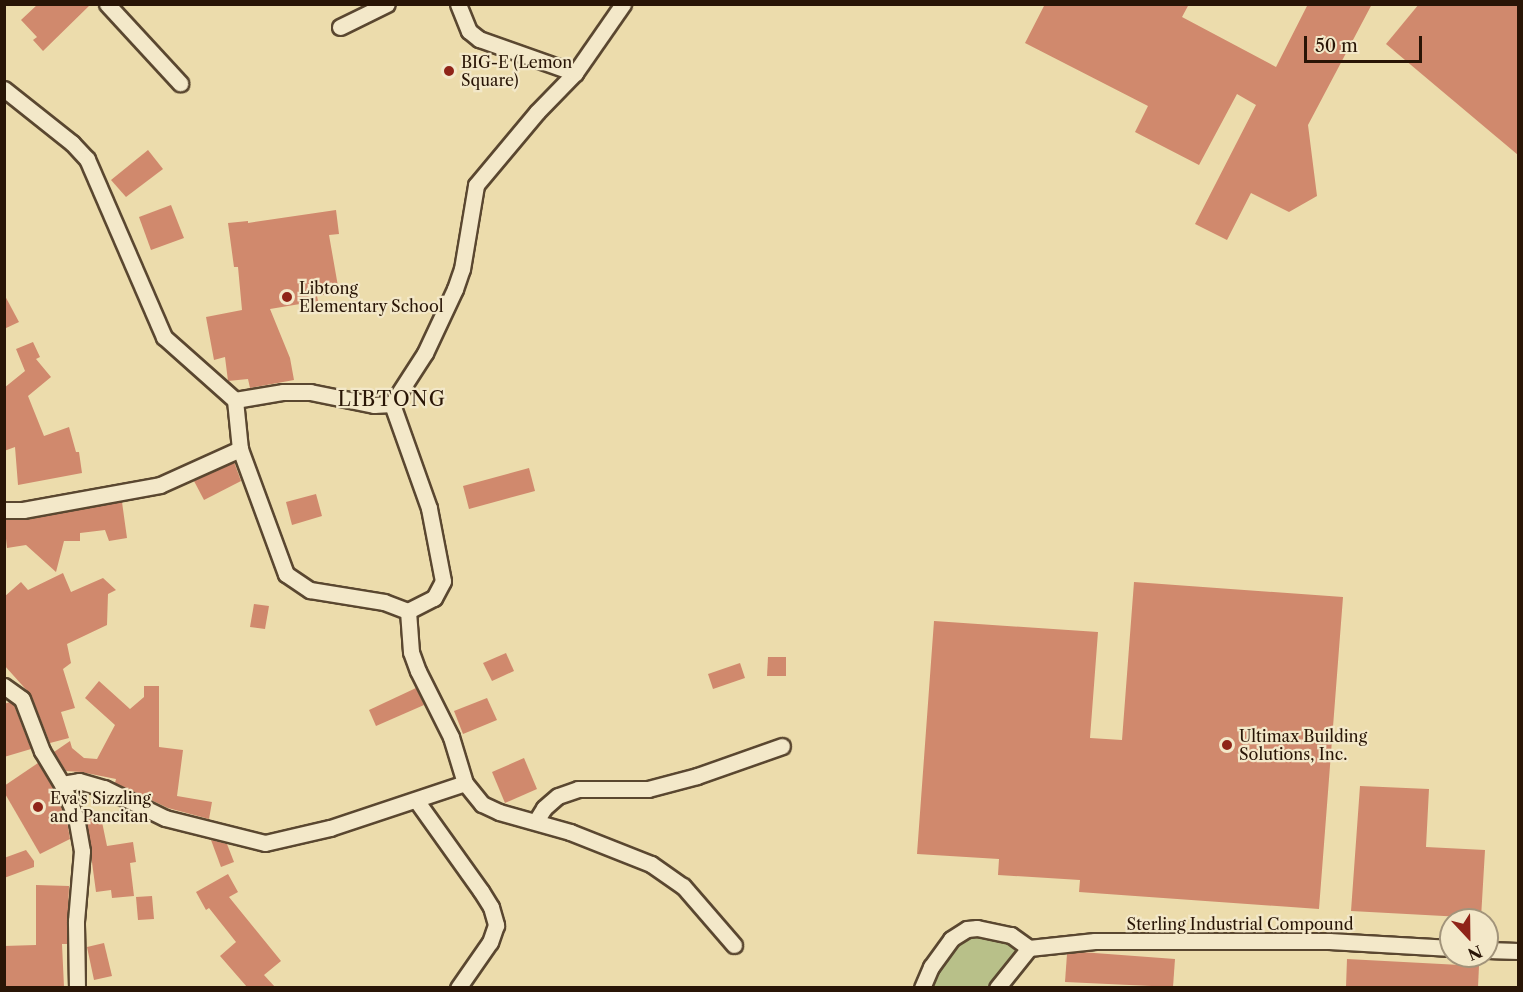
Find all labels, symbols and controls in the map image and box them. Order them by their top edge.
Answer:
scale bar [1307,24,1426,62]
text: 50 m [1315,35,1358,57]
place label: BIG-E (Lemon Square) [461,52,572,90]
marker: BIG-E (Lemon Square) [442,64,456,78]
place label: Libtong Elementary School [299,278,444,316]
marker: Libtong Elementary School [280,290,294,304]
district label: LIBTONG [338,387,446,411]
place label: Ultimax Building Solutions, Inc. [1239,726,1367,764]
marker: Ultimax Building Solutions, Inc. [1220,738,1234,752]
place label: Eva's Sizzling and Pancitan [50,788,151,826]
marker: Eva's Sizzling and Pancitan [31,800,45,814]
north arrow [1439,908,1499,968]
street label: Sterling Industrial Compound [1127,914,1353,934]
text: N [1465,941,1485,965]

